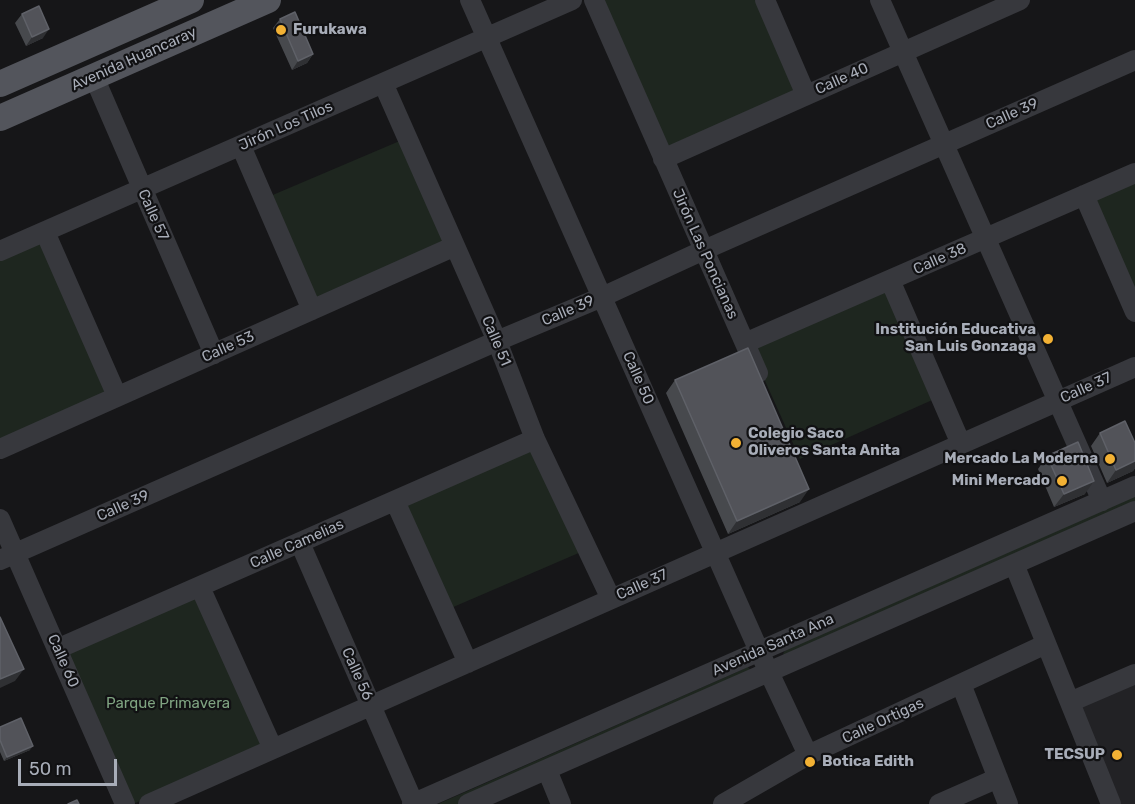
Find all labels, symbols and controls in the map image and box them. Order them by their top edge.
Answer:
place label: Furukawa [293,21,367,39]
street label: Avenida Huancaray [69,23,199,95]
marker: Furukawa [274,23,288,37]
street label: Calle 40 [813,59,871,99]
street label: Calle 39 [983,94,1041,134]
street label: Jirón Los Tilos [236,97,336,155]
street label: Jirón Las Poncianas [668,186,742,322]
street label: Calle 57 [134,187,172,243]
street label: Calle 38 [911,239,969,279]
street label: Calle 39 [539,292,597,330]
street label: Calle 51 [477,313,515,369]
place label: Institución Educativa San Luis Gonzaga [875,321,1036,356]
street label: Calle 53 [199,327,257,367]
marker: Institución Educativa San Luis Gonzaga [1041,332,1055,346]
street label: Calle 50 [618,349,658,407]
street label: Calle 37 [1058,369,1114,407]
place label: Colegio Saco Oliveros Santa Anita [748,425,900,460]
marker: Colegio Saco Oliveros Santa Anita [729,436,743,450]
place label: Mercado La Moderna [944,450,1098,468]
marker: Mercado La Moderna [1103,452,1117,466]
place label: Mini Mercado [952,472,1050,490]
marker: Mini Mercado [1055,474,1069,488]
street label: Calle 39 [94,486,152,526]
street label: Calle Camelias [247,515,347,573]
street label: Calle 37 [614,566,670,604]
street label: Avenida Santa Ana [709,610,837,680]
street label: Calle 60 [43,632,83,690]
street label: Calle 56 [337,645,377,703]
street label: Calle Ortigas [839,694,927,748]
park label: Parque Primavera [106,695,230,713]
place label: TECSUP [1045,746,1105,764]
scale bar [21,747,120,785]
marker: TECSUP [1110,748,1124,762]
place label: Botica Edith [822,753,914,771]
marker: Botica Edith [803,755,817,769]
text: 50 m [29,758,72,780]

